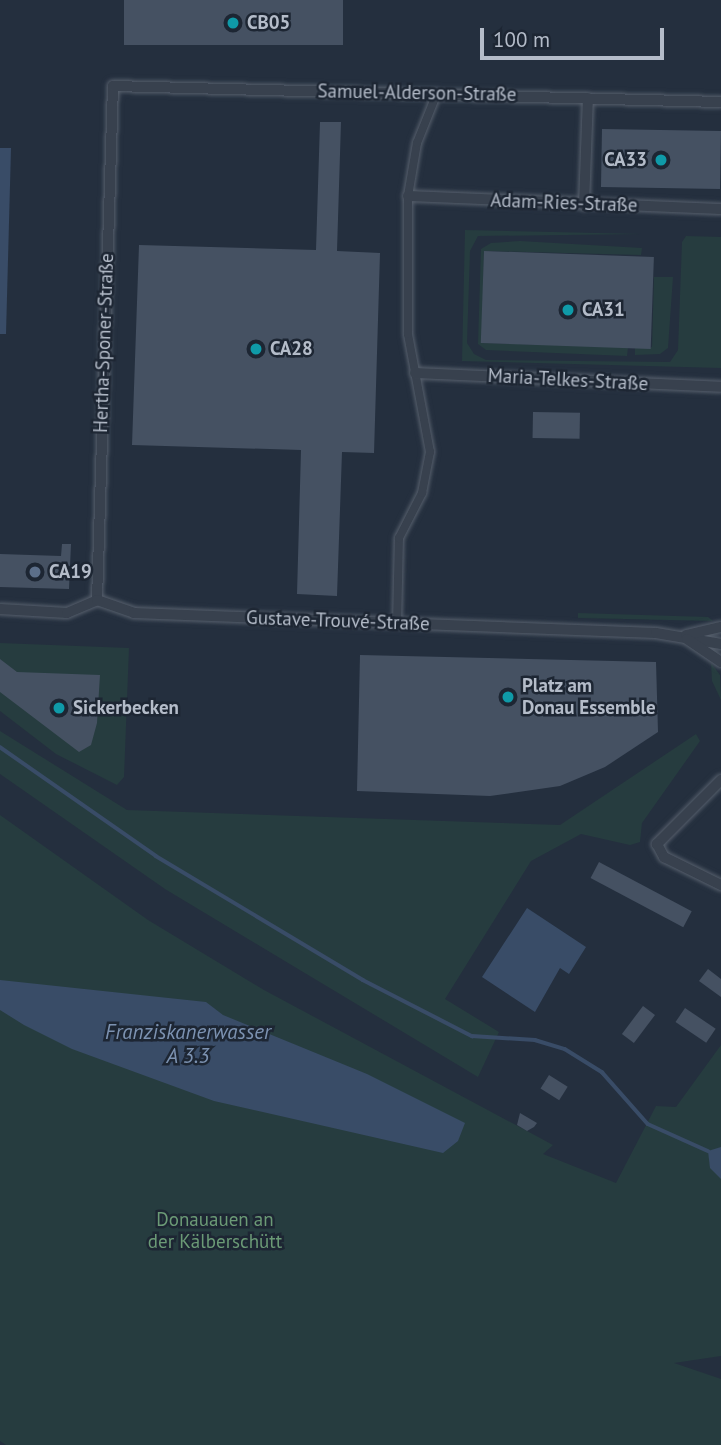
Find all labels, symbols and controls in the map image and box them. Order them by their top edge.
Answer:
place label: CB05 [247,12,290,34]
scale bar [483,14,667,58]
marker: CB05 [225,15,241,31]
text: 100 m [493,26,550,53]
street label: Samuel-Alderson-Straße [317,80,517,106]
place label: CA33 [604,149,647,171]
marker: CA33 [653,152,669,168]
street label: Adam-Ries-Straße [490,189,638,217]
street label: Hertha-Sponer-Straße [89,253,119,433]
place label: CA31 [582,299,625,321]
marker: CA31 [560,302,576,318]
place label: CA28 [270,338,313,360]
marker: CA28 [248,341,264,357]
street label: Maria-Telkes-Straße [487,364,649,396]
place label: CA19 [49,561,92,583]
marker: CA19 [27,564,43,580]
street label: Gustave-Trouvé-Straße [246,606,430,636]
place label: Platz am Donau Essemble [522,675,656,719]
marker: Platz am Donau Essemble [500,689,516,705]
place label: Sickerbecken [73,697,179,719]
marker: Sickerbecken [51,700,67,716]
water label: Franziskanerwasser A 3.3 [105,1019,271,1069]
park label: Donauauen an der Kälberschütt [148,1209,282,1253]

